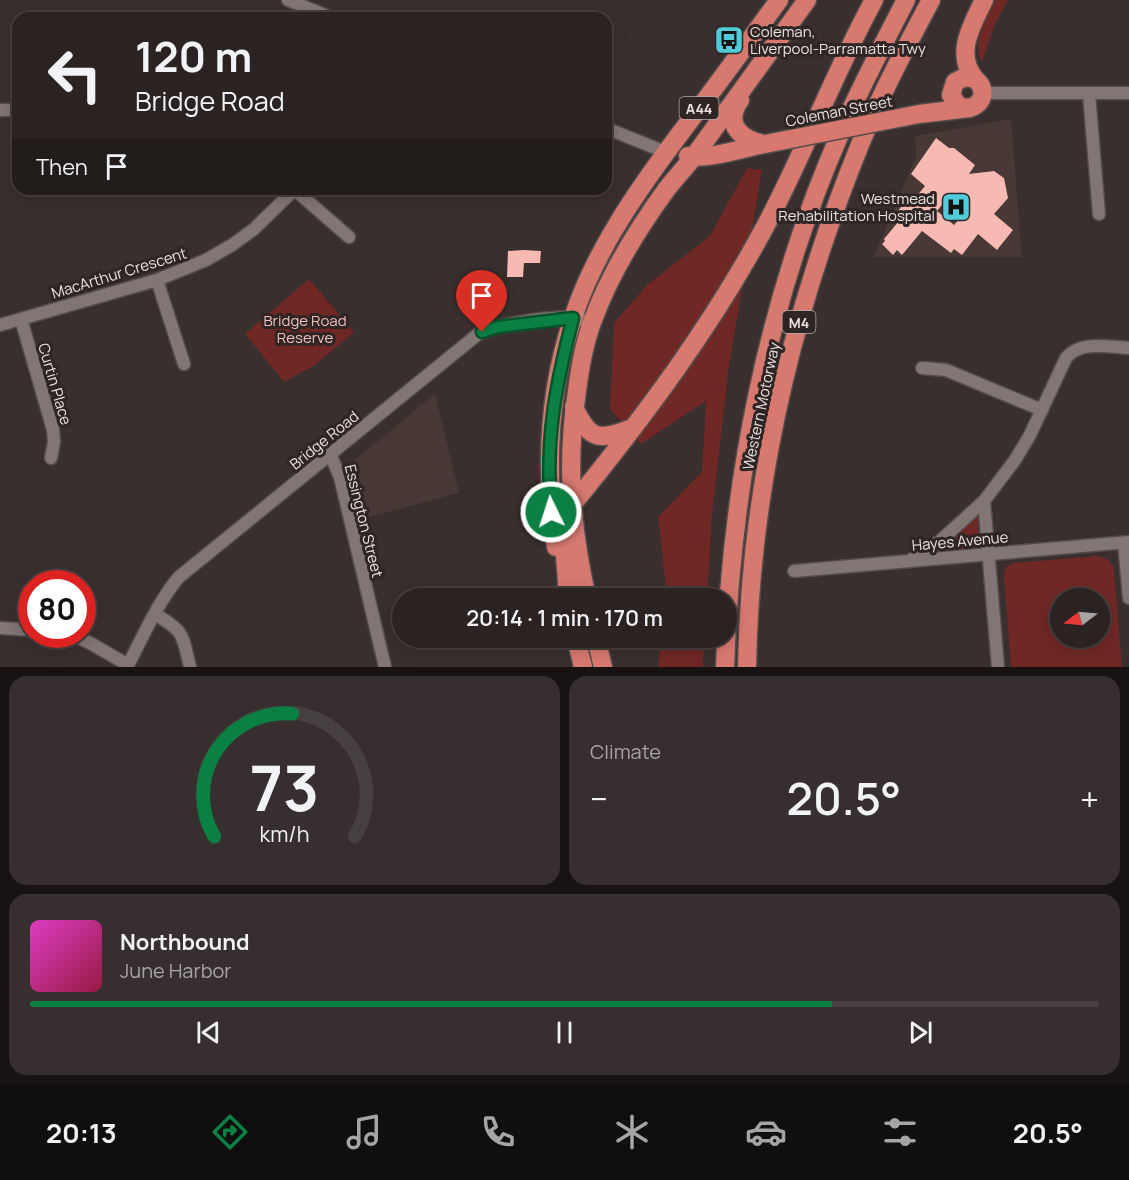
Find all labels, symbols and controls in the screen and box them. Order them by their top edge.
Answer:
place label: Coleman, Liverpool-Parramatta Twy [750,21,926,59]
bus stop icon: Coleman, Liverpool-Parramatta Twy [713,24,745,56]
text: 120 m [135,27,252,85]
icon: left [36,36,114,114]
text: Bridge Road [135,82,285,119]
street label: Coleman Street [784,90,894,132]
road number: A44 [680,97,718,119]
icon: arrive [100,150,133,183]
text: Then [36,152,88,182]
place label: Westmead Rehabilitation Hospital [778,188,935,226]
hospital icon: Westmead Rehabilitation Hospital [940,191,972,223]
street label: MacArthur Crescent [49,242,189,304]
pin [456,270,507,332]
icon: arrive [465,279,498,312]
park label: Bridge Road Reserve [263,310,347,348]
road number: M4 [782,311,816,333]
street label: Western Motorway [737,340,785,472]
street label: Curtin Place [33,341,77,428]
street label: Bridge Road [285,406,363,474]
street label: Essington Street [340,462,388,580]
position arrow [519,480,583,544]
street label: Hayes Avenue [911,526,1009,556]
speed limit sign: 80 [18,570,96,648]
north arrow [1050,588,1110,648]
map controls [1050,588,1110,648]
text: 20:14 · 1 min · 170 m [466,603,663,633]
text: Climate [590,738,661,765]
text: 73 [250,744,319,830]
text: 20.5° [787,767,901,829]
text: − [590,776,608,821]
text: + [1080,776,1099,821]
text: km/h [260,820,309,849]
text: Northbound [120,927,250,957]
text: June Harbor [120,957,232,984]
icon: previous [192,1016,225,1049]
icon: pause [548,1016,581,1049]
icon: next [904,1016,937,1049]
icon: directions [209,1111,251,1153]
icon: music [343,1111,385,1153]
icon: phone [477,1111,519,1153]
icon: climate [611,1111,653,1153]
icon: car [745,1111,787,1153]
icon: filters [879,1111,921,1153]
text: 20:13 [46,1114,117,1151]
text: 20.5° [1013,1114,1083,1151]

